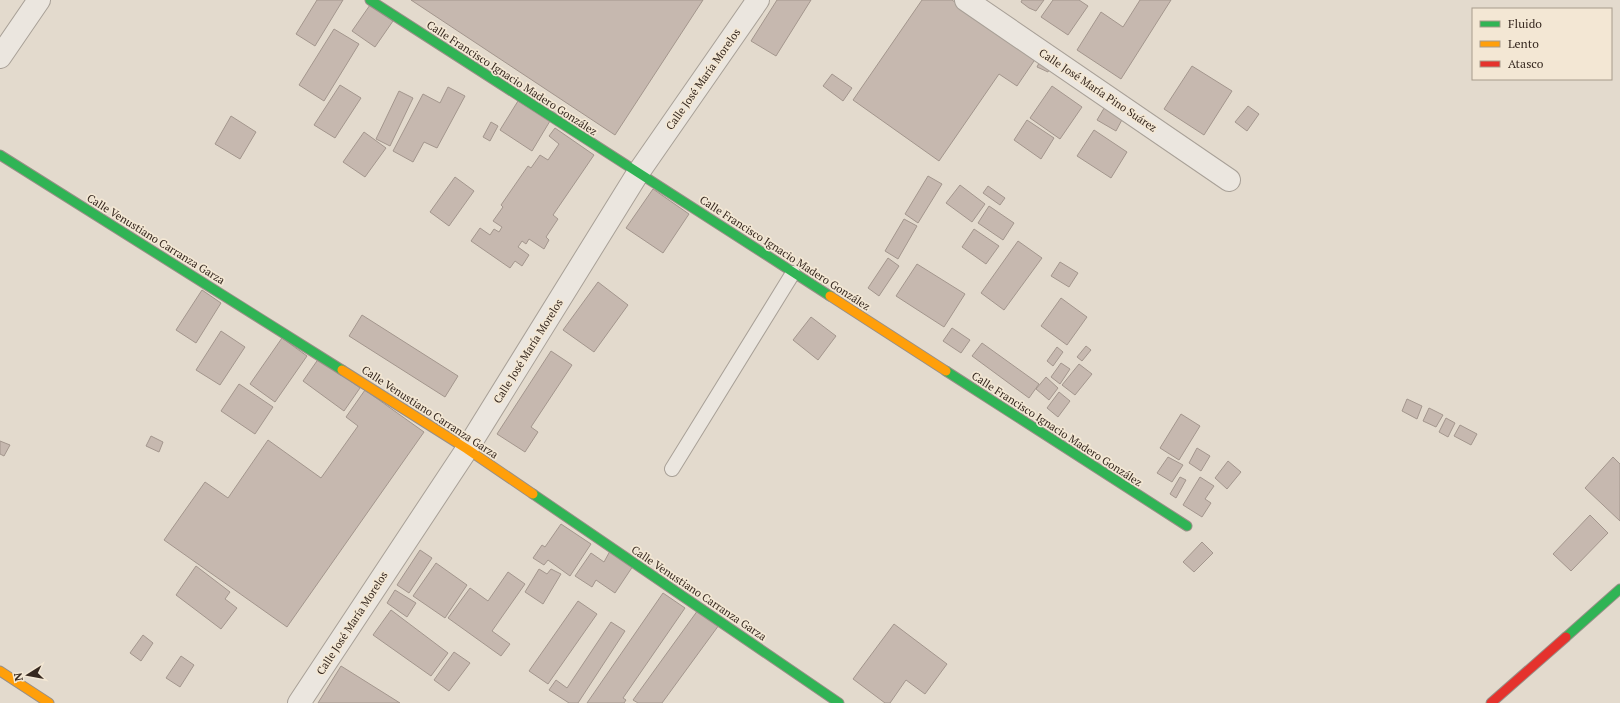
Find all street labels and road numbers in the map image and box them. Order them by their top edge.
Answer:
street label: Calle Francisco Ignacio Madero González [424,18,600,138]
street label: Calle José María Morelos [663,25,743,132]
street label: Calle José María Pino Suárez [1036,45,1160,135]
street label: Calle Venustiano Carranza Garza [84,191,228,288]
street label: Calle Francisco Ignacio Madero González [697,193,873,313]
street label: Calle José María Morelos [490,296,566,406]
street label: Calle Venustiano Carranza Garza [359,363,501,462]
street label: Calle Francisco Ignacio Madero González [969,369,1145,489]
street label: Calle Venustiano Carranza Garza [629,542,770,644]
street label: Calle José María Morelos [313,568,391,677]

